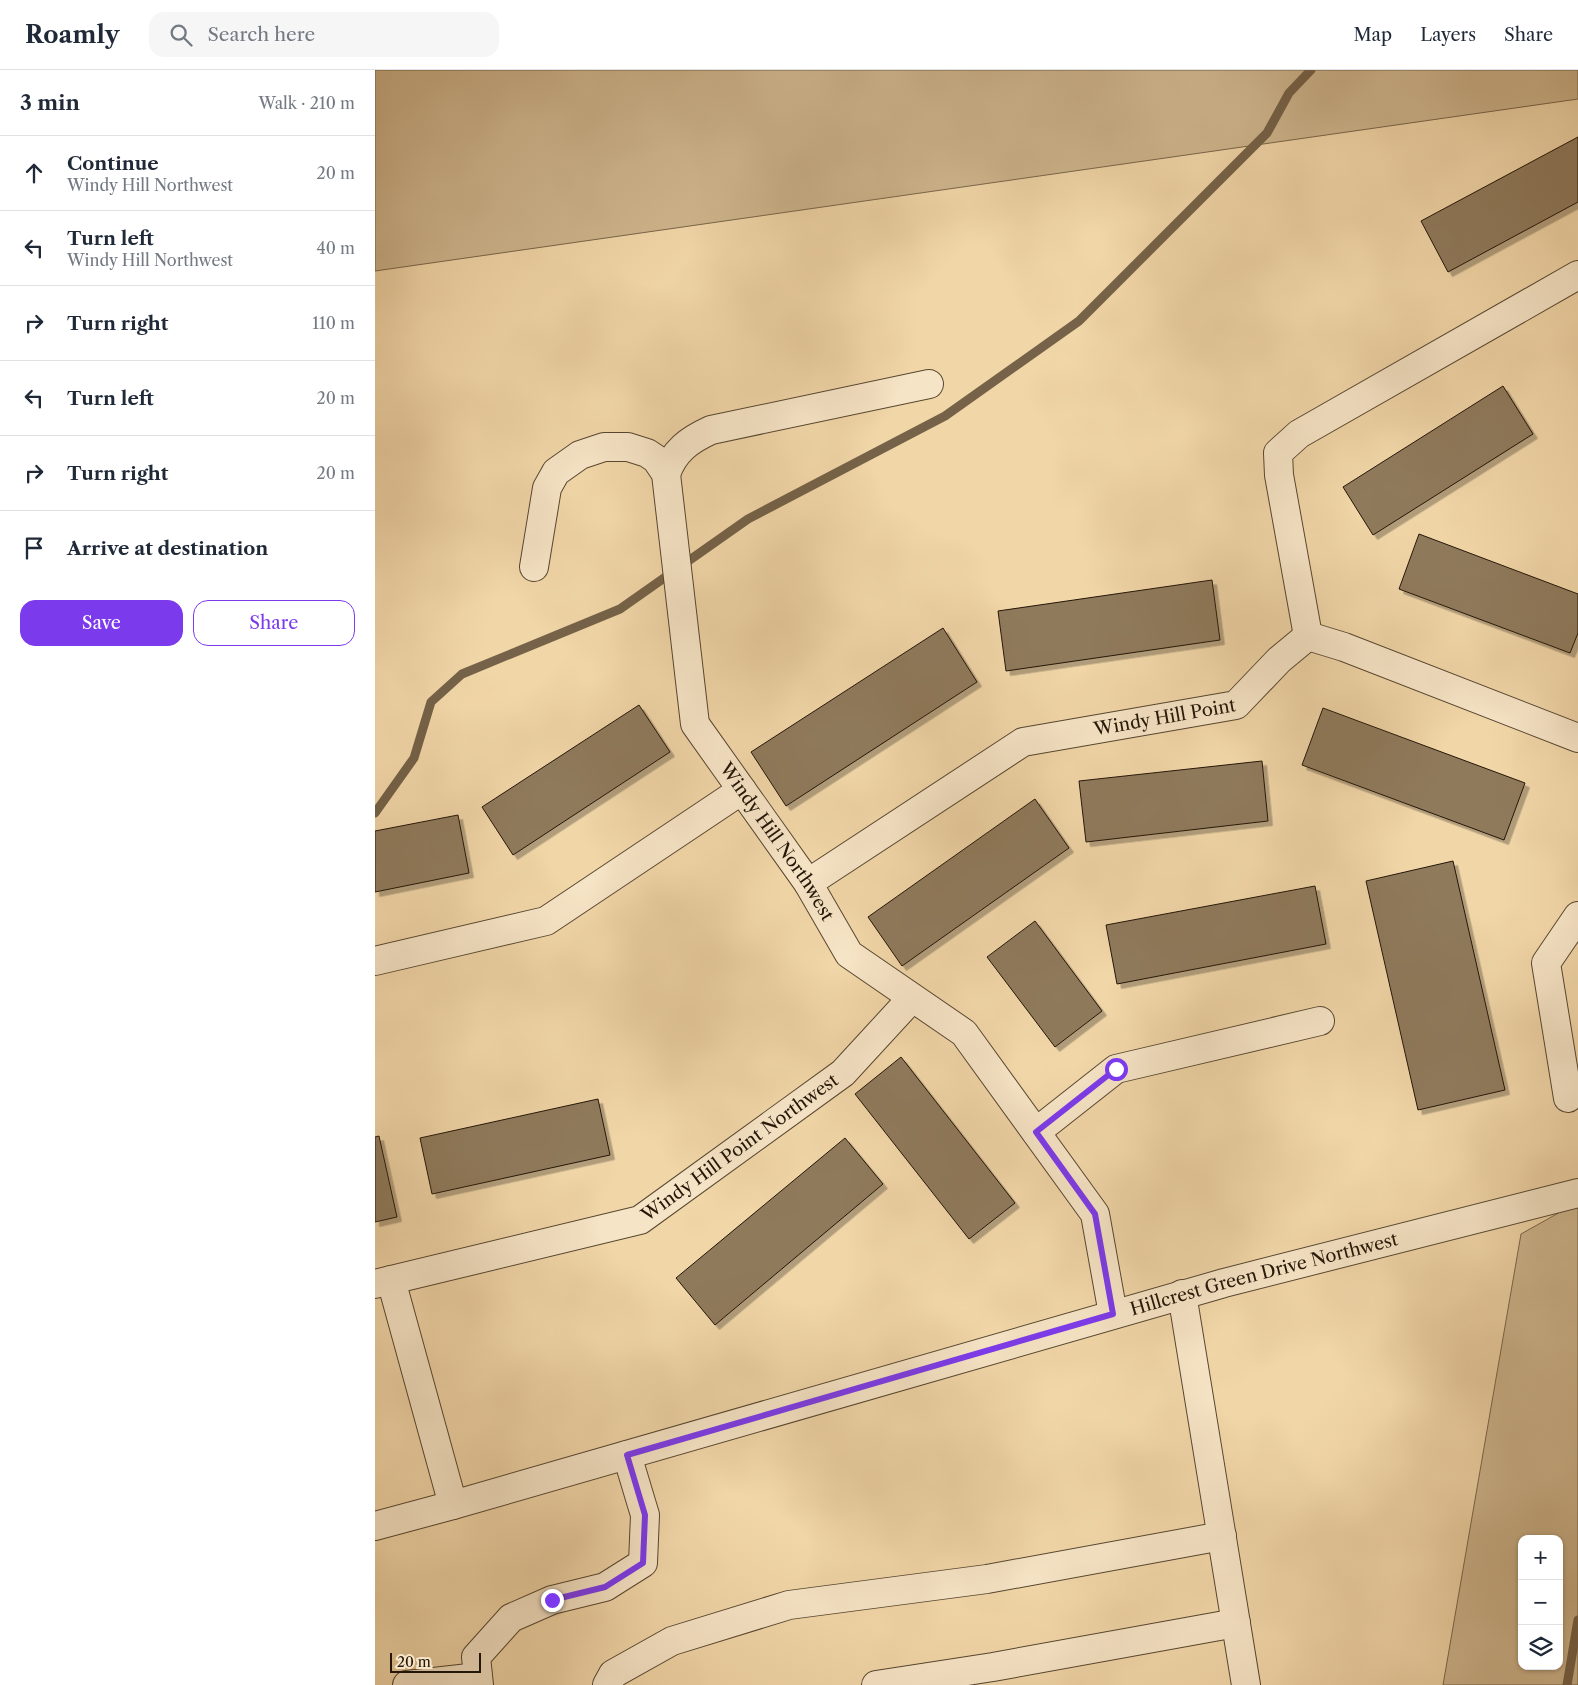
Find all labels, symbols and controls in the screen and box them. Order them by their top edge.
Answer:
search box [149,12,499,57]
text: Roamly [25,20,119,49]
icon: search [167,21,195,49]
text: Search here [207,23,315,46]
text: Map [1354,24,1392,46]
text: Layers [1420,24,1476,46]
text: Share [1504,24,1553,46]
text: 3 min [20,90,80,115]
text: Walk · 210 m [259,93,355,113]
text: Continue [67,152,159,175]
icon: ahead [20,159,48,187]
text: 20 m [316,163,355,183]
text: Windy Hill Northwest [67,175,233,195]
text: Turn left [67,227,154,250]
icon: left [20,234,48,262]
text: 40 m [316,238,355,258]
text: Windy Hill Northwest [67,250,233,270]
icon: right [20,309,48,337]
text: Turn right [67,312,168,335]
text: 110 m [312,313,355,333]
icon: left [20,384,48,412]
text: Turn left [67,387,154,410]
text: 20 m [316,388,355,408]
icon: right [20,459,48,487]
text: Turn right [67,462,168,485]
text: 20 m [316,463,355,483]
icon: arrive [20,534,48,562]
text: Arrive at destination [67,537,268,560]
button: Save [20,600,183,646]
button: Share [193,600,355,646]
street label: Windy Hill Point [1091,694,1238,741]
street label: Windy Hill Northwest [714,758,839,925]
route start [1105,1058,1128,1081]
street label: Windy Hill Point Northwest [637,1069,843,1227]
street label: Hillcrest Green Drive Northwest [1128,1228,1401,1320]
map controls [1518,1535,1563,1670]
button: + [1518,1535,1563,1580]
button: − [1518,1580,1563,1625]
route end [541,1589,564,1612]
button: layers [1518,1625,1563,1670]
scale bar [390,1650,481,1673]
text: 20 m [397,1653,431,1671]

